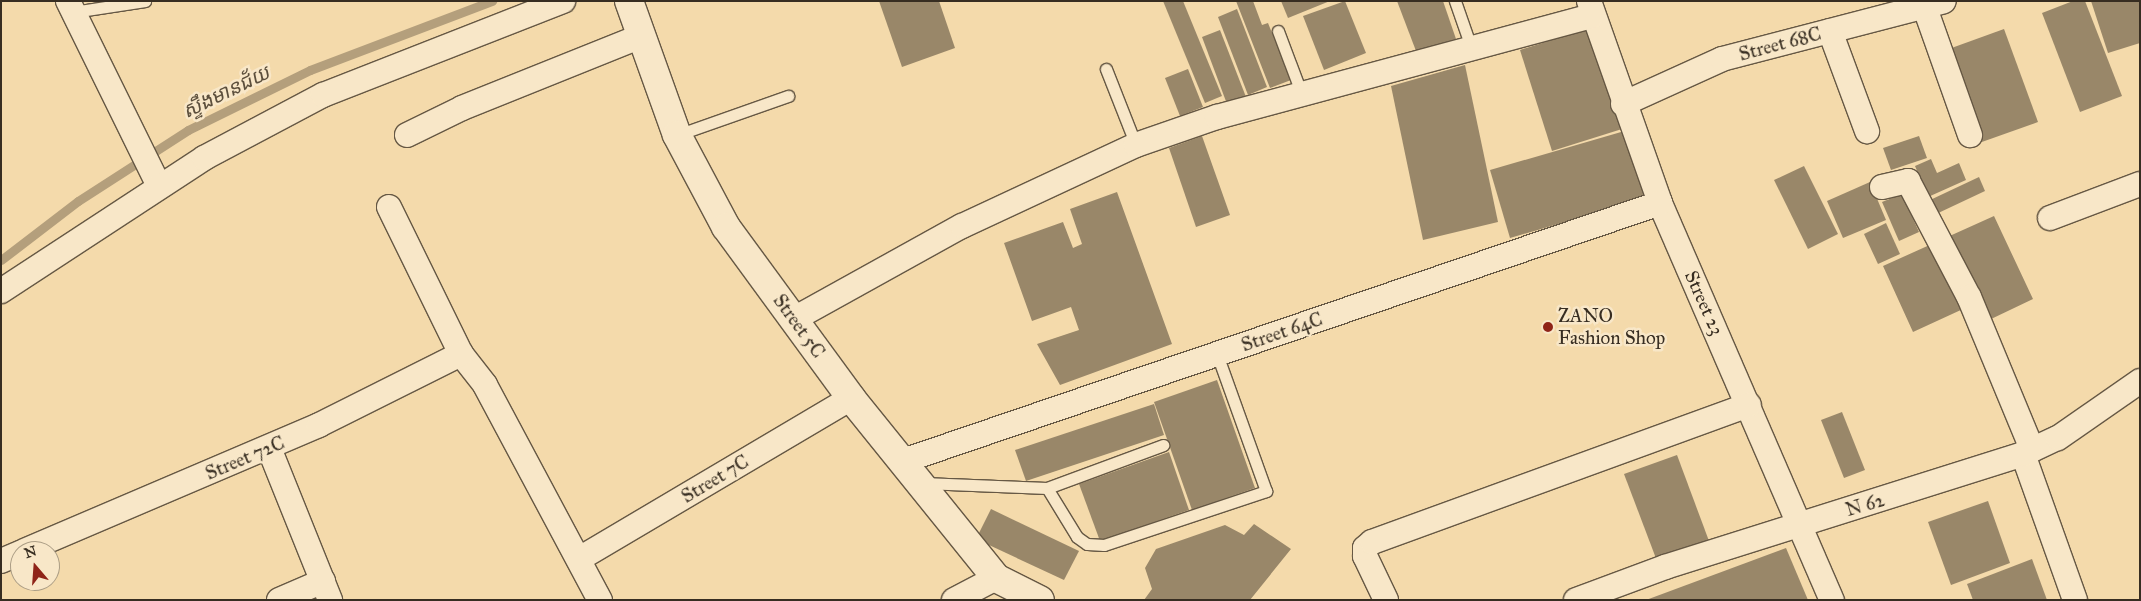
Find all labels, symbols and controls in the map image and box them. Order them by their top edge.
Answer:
street label: Street 68C [1736,22,1824,66]
water label: ស្ទឹងមានជ័យ [178,61,274,123]
street label: Street 23 [1680,267,1728,339]
street label: Street 5C [768,290,830,362]
place label: ZANO Fashion Shop [1558,305,1665,349]
street label: Street 64C [1238,307,1326,357]
marker: ZANO Fashion Shop [1542,321,1554,333]
street label: Street 72C [202,431,288,485]
street label: Street 7C [677,450,753,508]
street label: N 62 [1843,489,1887,521]
north arrow [10,541,60,591]
text: N [22,542,39,562]

